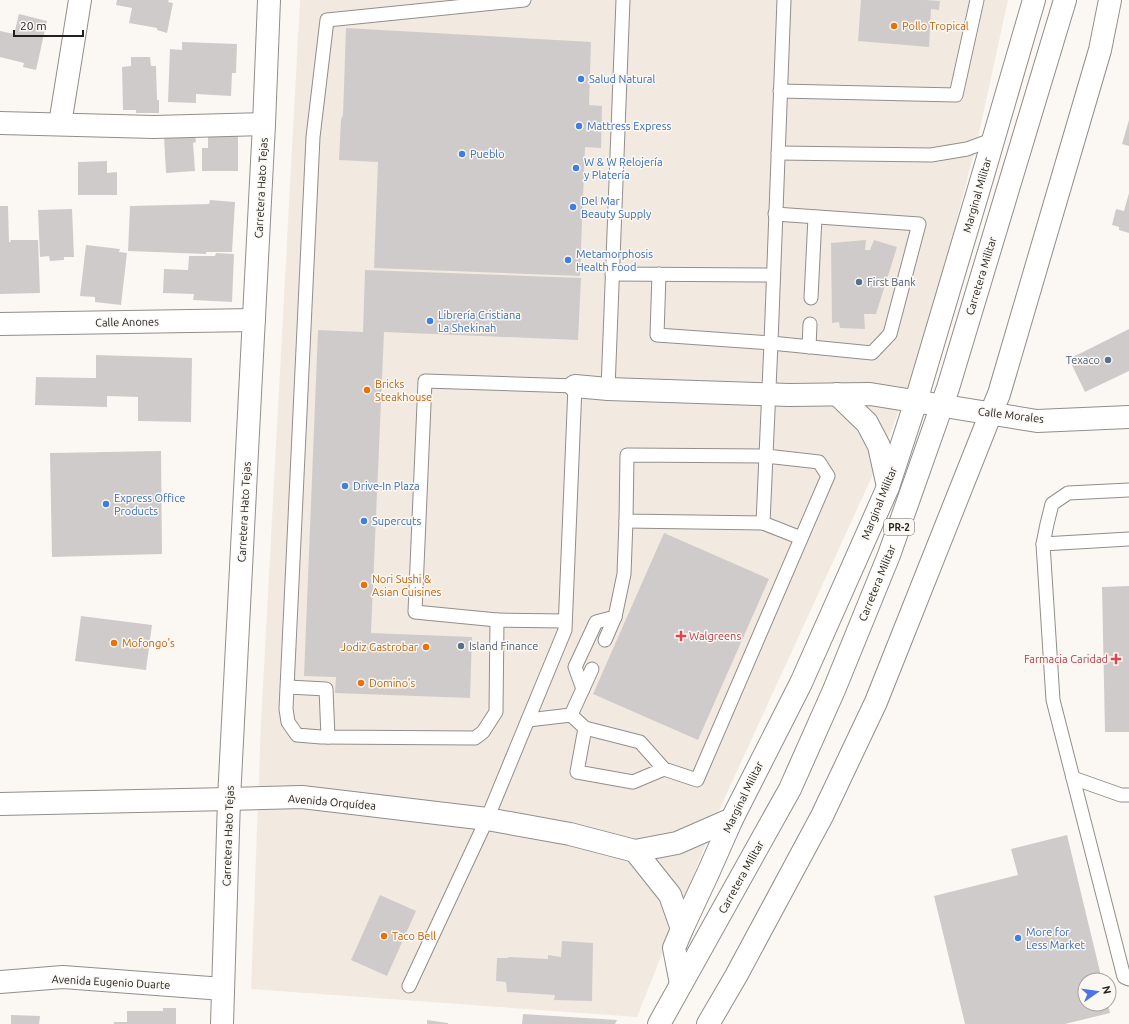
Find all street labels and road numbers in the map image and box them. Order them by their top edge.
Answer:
street label: Carretera Hato Tejas [252,137,270,239]
street label: Marginal Militar [961,155,994,234]
street label: Carretera Militar [963,235,999,317]
street label: Calle Anones [95,315,159,329]
street label: Calle Morales [977,405,1045,425]
street label: Carretera Hato Tejas [235,461,253,563]
street label: Marginal Militar [859,464,899,541]
road number: PR-2 [884,519,914,535]
street label: Carretera Militar [856,542,898,623]
street label: Marginal Militar [721,759,766,835]
street label: Carretera Hato Tejas [220,785,236,887]
street label: Avenida Orquídea [288,792,376,812]
street label: Carretera Militar [716,838,766,916]
street label: Avenida Eugenio Duarte [51,973,171,991]

